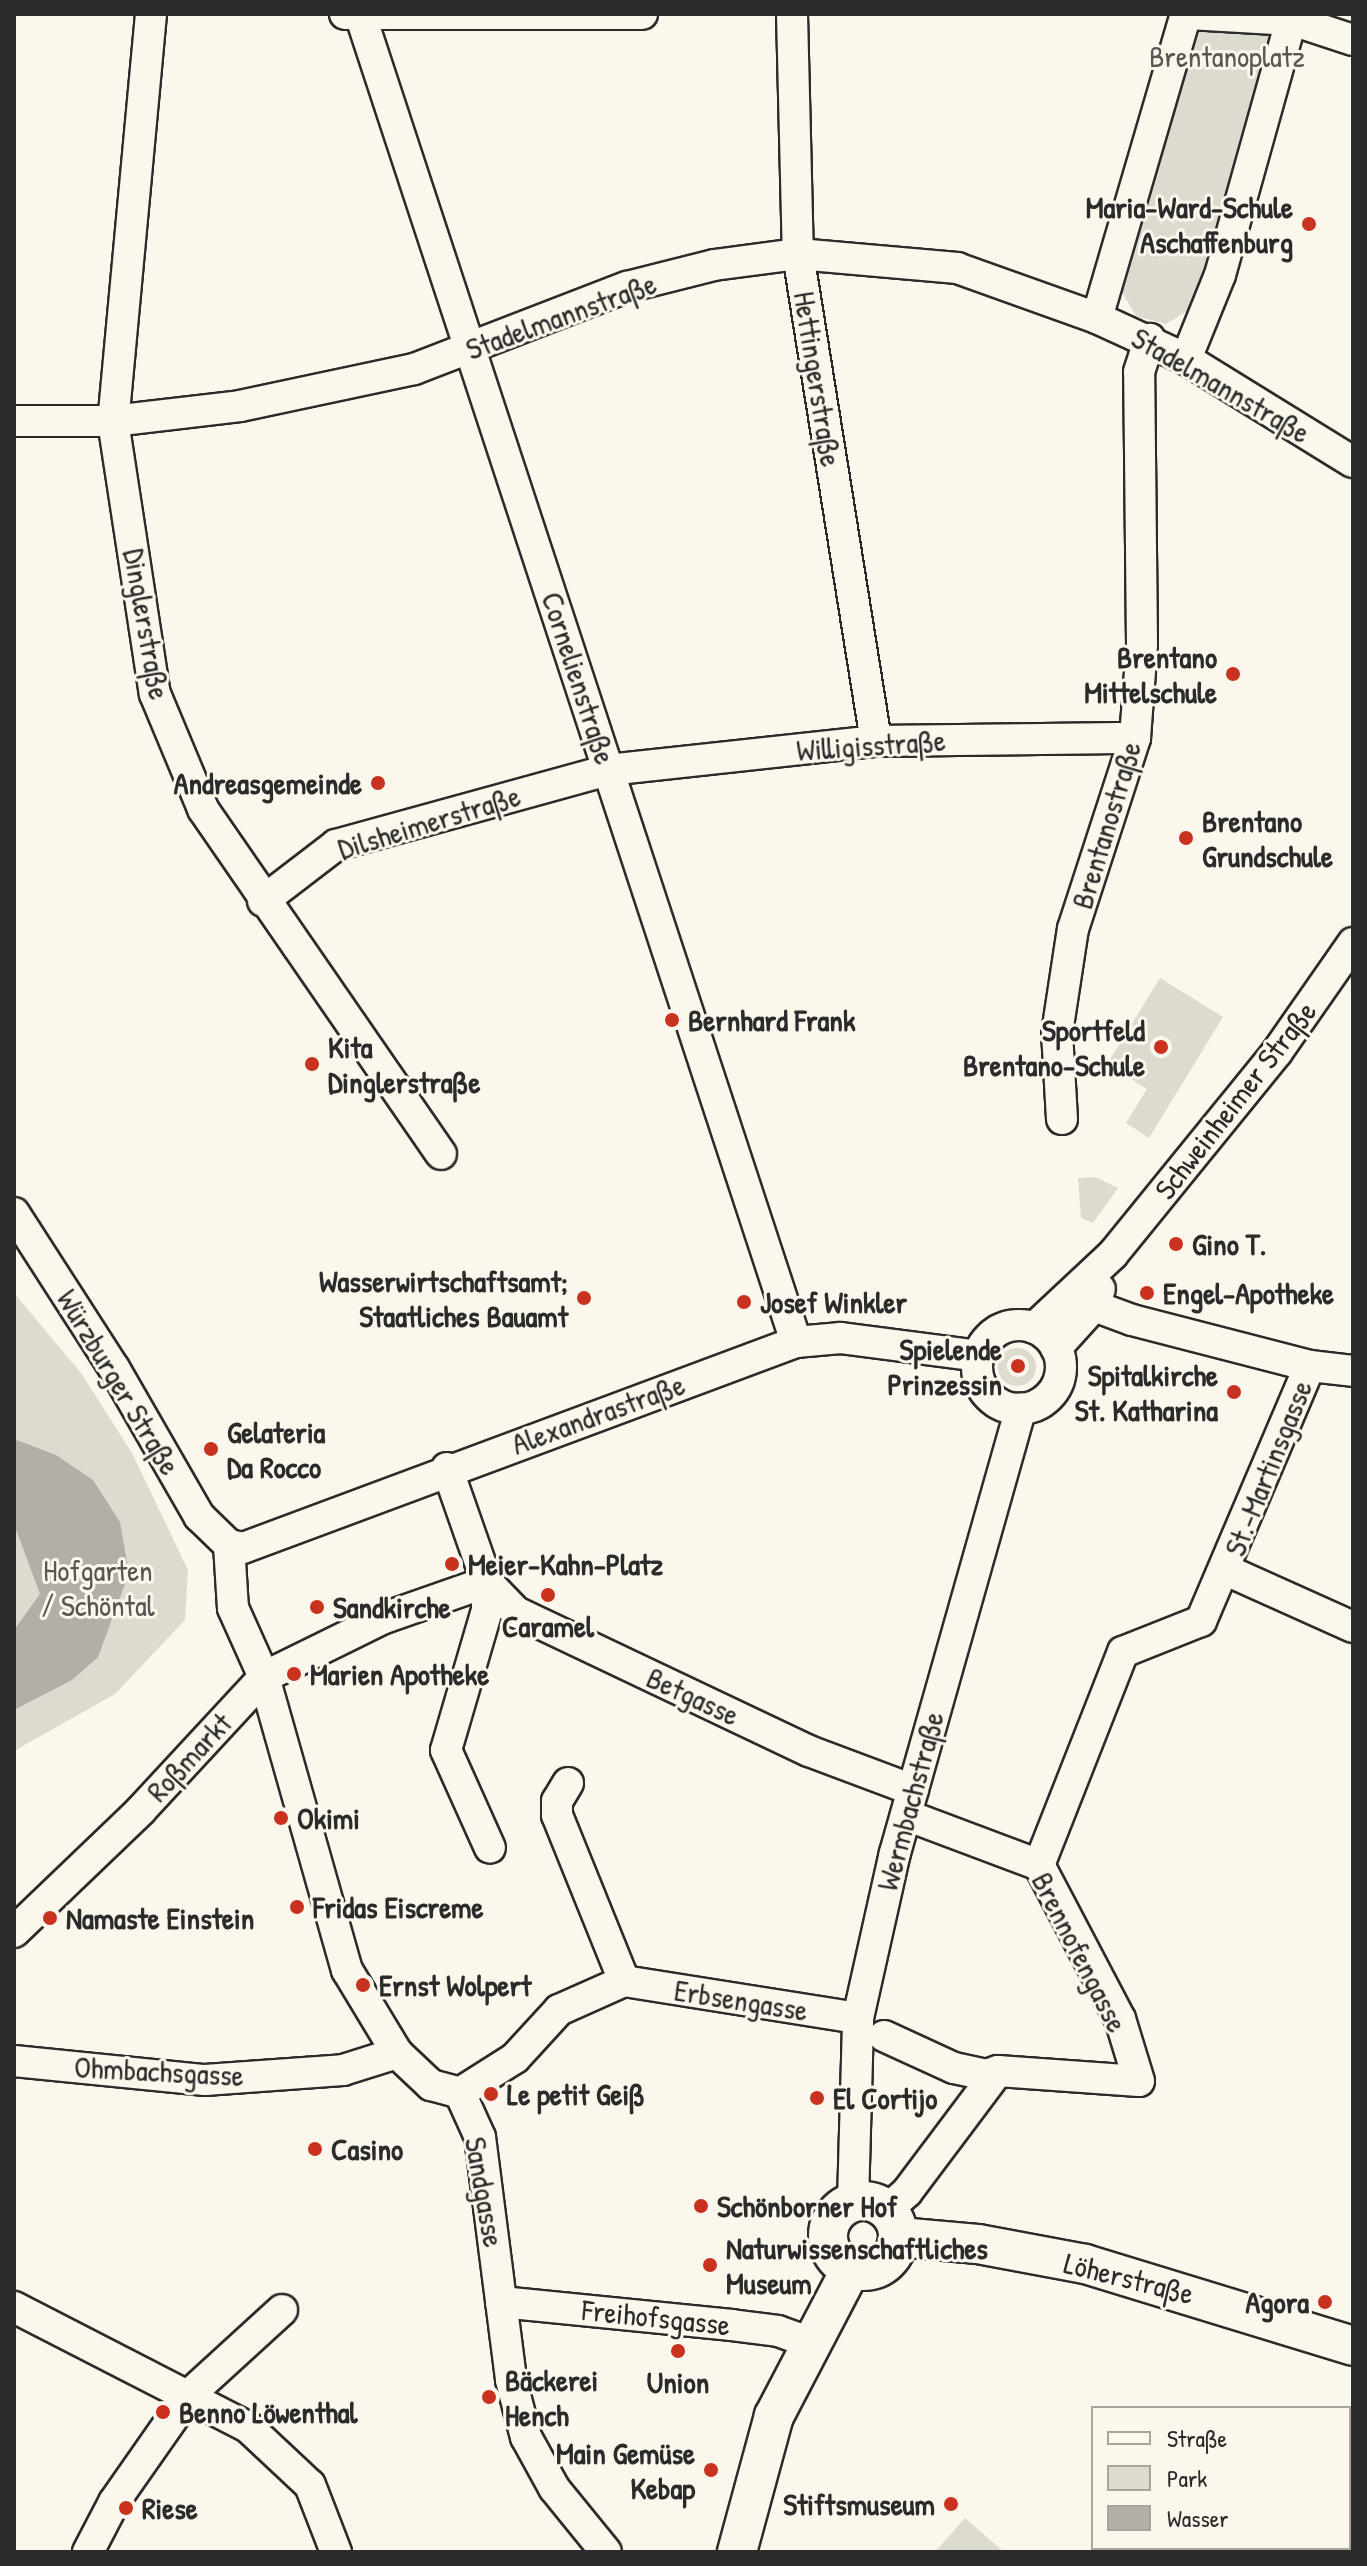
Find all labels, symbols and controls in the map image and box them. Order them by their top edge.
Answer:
park label: Brentanoplatz [1149,38,1305,74]
place label: Maria-Ward-Schule Aschaffenburg [1086,189,1293,260]
marker: Maria-Ward-Schule Aschaffenburg [1300,215,1318,233]
street label: Stadelmannstraße [461,265,661,367]
street label: Hettingerstraße [786,289,850,469]
street label: Stadelmannstraße [1126,319,1316,451]
street label: Dinglerstraße [116,546,178,702]
street label: Cornelienstraße [534,587,624,769]
place label: Brentano Mittelschule [1084,639,1217,710]
marker: Brentano Mittelschule [1224,665,1242,683]
street label: Willigisstraße [795,722,947,768]
street label: Brentanostraße [1063,737,1149,913]
place label: Andreasgemeinde [174,765,362,801]
marker: Andreasgemeinde [369,774,387,792]
street label: Dilsheimerstraße [334,777,524,867]
place label: Brentano Grundschule [1202,803,1333,874]
marker: Brentano Grundschule [1177,829,1195,847]
street label: Schweinheimer Straße [1147,994,1323,1206]
place label: Bernhard Frank [688,1002,855,1038]
marker: Bernhard Frank [663,1011,681,1029]
place label: Sportfeld Brentano-Schule [963,1012,1145,1082]
place label: Kita Dinglerstraße [328,1029,480,1100]
marker: Sportfeld Brentano-Schule [1152,1038,1170,1056]
marker: Kita Dinglerstraße [303,1055,321,1073]
place label: Gino T. [1192,1226,1266,1262]
marker: Gino T. [1167,1235,1185,1253]
place label: Wasserwirtschaftsamt; Staatliches Bauamt [319,1263,568,1334]
place label: Engel-Apotheke [1163,1275,1334,1311]
street label: Würzburger Straße [50,1283,188,1481]
place label: Josef Winkler [760,1284,907,1320]
marker: Engel-Apotheke [1138,1284,1156,1302]
marker: Wasserwirtschaftsamt; Staatliches Bauamt [575,1289,593,1307]
marker: Josef Winkler [735,1293,753,1311]
place label: Spielende Prinzessin [888,1331,1002,1402]
marker: Spielende Prinzessin [1009,1357,1027,1375]
place label: Spitalkirche St. Katharina [1075,1357,1218,1428]
street label: Alexandrastraße [507,1366,689,1462]
street label: St.-Martinsgasse [1216,1375,1320,1561]
marker: Spitalkirche St. Katharina [1225,1383,1243,1401]
place label: Gelateria Da Rocco [227,1414,325,1484]
marker: Gelateria Da Rocco [202,1440,220,1458]
place label: Meier-Kahn-Platz [468,1546,663,1582]
park label: Hofgarten / Schöntal [41,1552,155,1622]
marker: Meier-Kahn-Platz [443,1555,461,1573]
marker: Caramel [539,1586,557,1604]
place label: Sandkirche [333,1589,451,1625]
marker: Sandkirche [308,1598,326,1616]
place label: Caramel [502,1608,594,1644]
place label: Marien Apotheke [310,1656,489,1692]
street label: Betgasse [641,1659,745,1733]
marker: Marien Apotheke [285,1665,303,1683]
street label: Roßmarkt [139,1705,239,1809]
street label: Wermbachstraße [869,1708,951,1894]
place label: Okimi [297,1800,360,1836]
marker: Okimi [272,1809,290,1827]
street label: Brennofengasse [1024,1866,1136,2038]
place label: Fridas Eiscreme [313,1889,483,1925]
marker: Fridas Eiscreme [288,1898,306,1916]
place label: Namaste Einstein [66,1900,254,1936]
marker: Namaste Einstein [41,1909,59,1927]
place label: Ernst Wolpert [379,1967,531,2003]
street label: Erbsengasse [672,1972,810,2028]
marker: Ernst Wolpert [354,1976,372,1994]
street label: Ohmbachsgasse [73,2049,245,2093]
place label: Le petit Geiß [507,2076,645,2112]
place label: El Cortijo [833,2080,937,2116]
marker: Le petit Geiß [482,2085,500,2103]
marker: El Cortijo [808,2089,826,2107]
place label: Casino [331,2131,403,2167]
street label: Sandgasse [458,2134,512,2250]
marker: Casino [306,2140,324,2158]
place label: Schönborner Hof [717,2188,898,2224]
marker: Schönborner Hof [692,2197,710,2215]
place label: Naturwissenschaftliches Museum [726,2230,988,2300]
street label: Löherstraße [1060,2245,1198,2311]
marker: Naturwissenschaftliches Museum [701,2256,719,2274]
place label: Agora [1246,2284,1309,2320]
street label: Freihofsgasse [580,2291,732,2343]
marker: Agora [1316,2293,1334,2311]
marker: Union [669,2342,687,2360]
place label: Bäckerei Hench [505,2362,598,2432]
place label: Union [647,2364,709,2400]
marker: Bäckerei Hench [480,2388,498,2406]
place label: Benno Löwenthal [179,2394,358,2430]
marker: Benno Löwenthal [154,2403,172,2421]
legend [1091,2406,1351,2550]
text: Straße [1167,2422,1227,2454]
place label: Main Gemüse Kebap [556,2435,695,2506]
marker: Main Gemüse Kebap [702,2461,720,2479]
text: Park [1167,2462,1207,2494]
place label: Stiftsmuseum [783,2486,935,2522]
place label: Riese [142,2490,198,2526]
marker: Stiftsmuseum [942,2495,960,2513]
marker: Riese [117,2499,135,2517]
text: Wasser [1167,2502,1228,2534]

